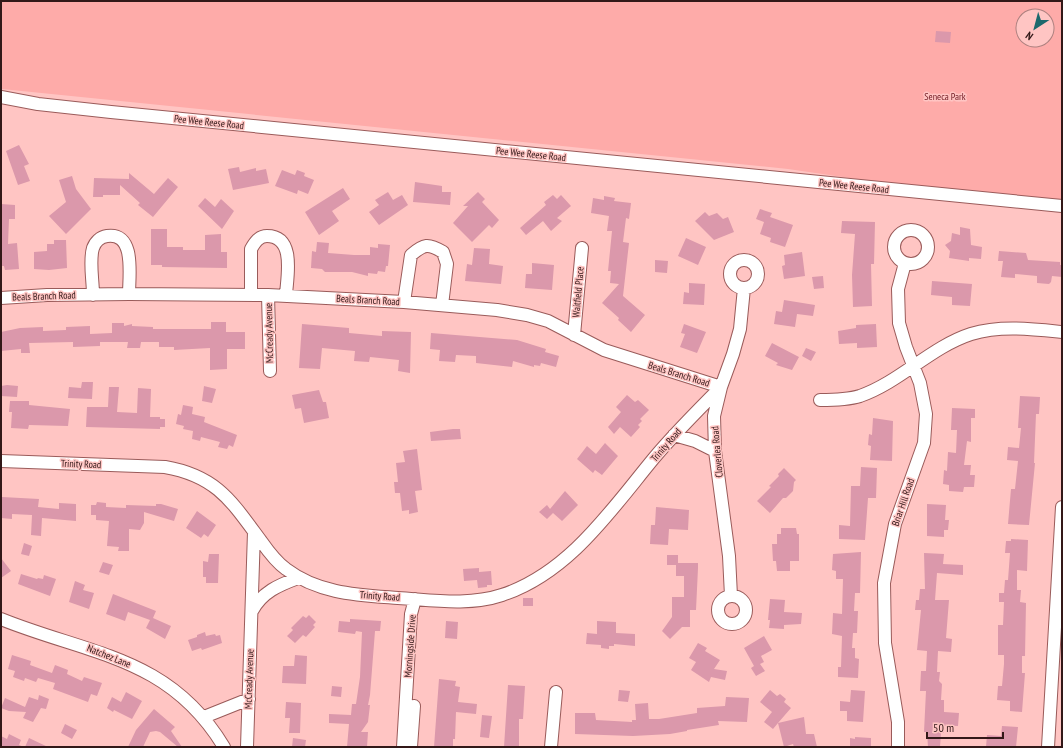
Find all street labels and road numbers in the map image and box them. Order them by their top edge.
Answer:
street label: Pee Wee Reese Road [173,112,245,132]
street label: Pee Wee Reese Road [495,144,567,164]
street label: Pee Wee Reese Road [818,176,890,196]
street label: Waitfield Place [569,266,587,318]
street label: Beals Branch Road [12,288,76,304]
street label: Beals Branch Road [336,292,400,308]
street label: McCready Avenue [262,303,276,363]
street label: Beals Branch Road [647,358,711,390]
street label: Trinity Road [648,425,684,465]
street label: Cloverlea Road [708,426,726,478]
street label: Trinity Road [61,457,101,471]
street label: Briar Hill Road [889,476,917,528]
street label: Trinity Road [359,588,401,604]
street label: Morningside Drive [401,614,419,678]
street label: Natchez Lane [85,641,133,671]
street label: McCready Avenue [241,649,257,709]

